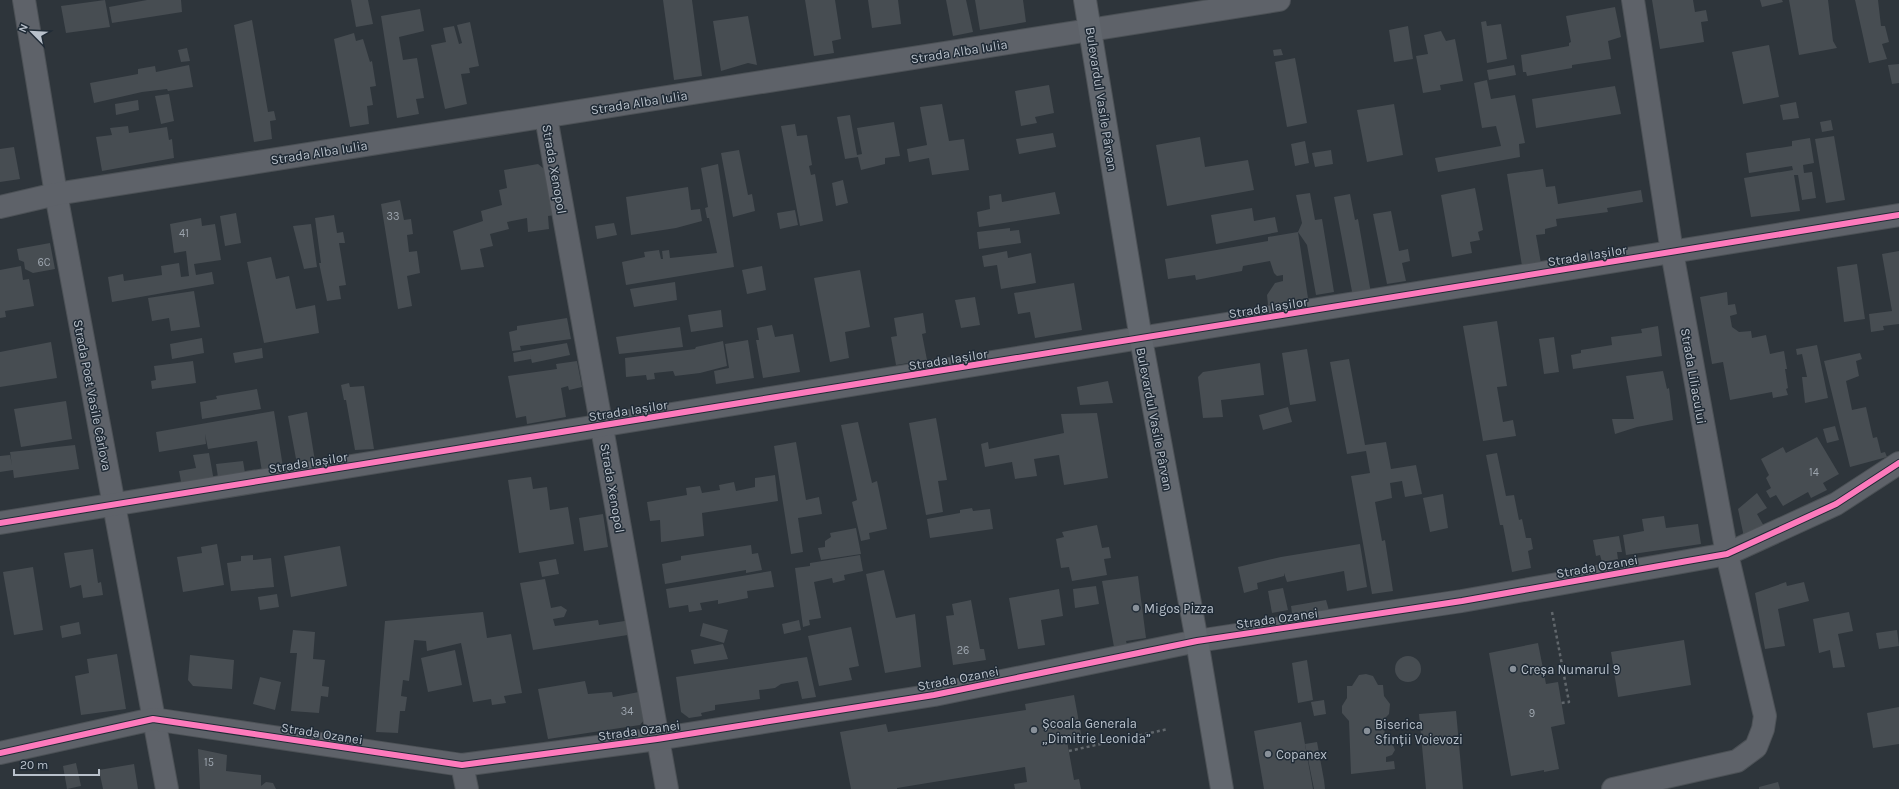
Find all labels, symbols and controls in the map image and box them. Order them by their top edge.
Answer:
north arrow [12,12,52,52]
text: N [16,22,31,34]
street label: Bulevardul Vasile Pârvan [1083,26,1120,172]
street label: Strada Alba Iulia [910,36,1009,67]
street label: Strada Alba Iulia [590,87,689,118]
street label: Strada Xenopol [539,123,570,215]
street label: Strada Alba Iulia [270,137,369,168]
house number: 33 [387,210,400,223]
house number: 41 [179,227,189,240]
street label: Strada Iașilor [1547,242,1628,269]
house number: 6C [37,256,51,269]
street label: Strada Iașilor [1228,294,1309,321]
street label: Strada Poet Vasile Cârlova [70,318,115,472]
street label: Strada Liliacului [1678,327,1709,425]
street label: Strada Iașilor [908,346,989,373]
street label: Bulevardul Vasile Pârvan [1133,346,1176,492]
street label: Strada Iașilor [588,397,669,424]
street label: Strada Xenopol [597,442,628,534]
street label: Strada Iașilor [268,449,349,476]
house number: 14 [1809,466,1819,479]
street label: Strada Ozanei [1555,552,1639,581]
place label: Migos Pizza [1144,601,1214,616]
marker: Migos Pizza [1131,603,1141,613]
street label: Strada Ozanei [1235,605,1319,632]
house number: 26 [957,644,969,657]
place label: Creșa Numarul 9 [1521,662,1620,677]
street label: Strada Ozanei [916,663,1000,694]
marker: Creșa Numarul 9 [1508,664,1518,674]
house number: 34 [621,705,633,718]
house number: 9 [1529,707,1535,720]
place label: Școala Generala „Dimitrie Leonida” [1042,716,1151,746]
street label: Strada Ozanei [597,717,681,744]
place label: Biserica Sfinții Voievozi [1375,717,1463,747]
street label: Strada Ozanei [280,720,364,747]
marker: Școala Generala „Dimitrie Leonida” [1029,725,1039,735]
marker: Biserica Sfinții Voievozi [1362,726,1372,736]
place label: Copanex [1276,747,1327,762]
marker: Copanex [1263,749,1273,759]
scale bar [14,751,99,777]
house number: 15 [204,756,214,769]
text: 20 m [20,758,48,772]

